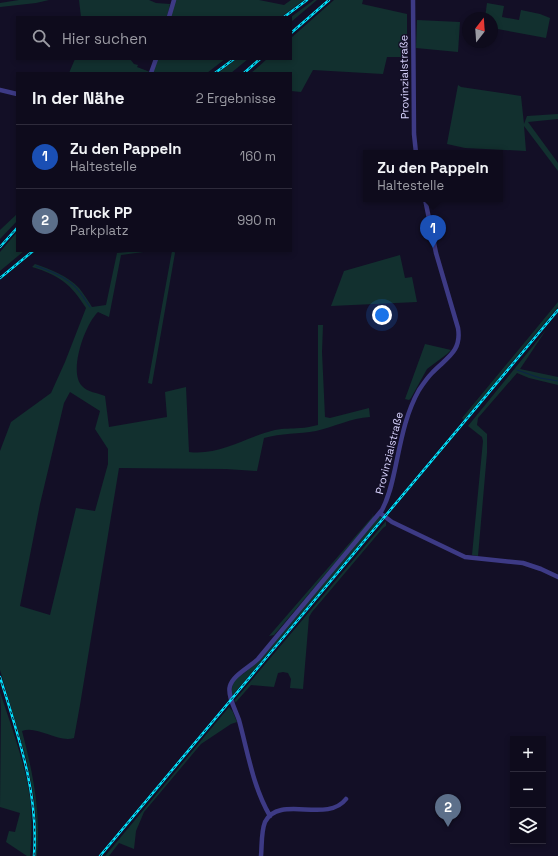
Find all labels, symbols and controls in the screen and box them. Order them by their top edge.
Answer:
north arrow [462,12,498,48]
search box [16,16,292,60]
icon: search [30,27,52,49]
text: Hier suchen [62,29,147,48]
street label: Provinzialstraße [396,35,412,119]
text: In der Nähe [32,87,124,109]
text: 2 Ergebnisse [196,90,276,107]
text: Zu den Pappeln [70,139,181,158]
text: 1 [42,148,48,165]
text: 160 m [240,148,276,165]
popup [363,150,503,202]
text: Haltestelle [70,158,137,175]
text: Zu den Pappeln [377,158,489,177]
text: Haltestelle [377,177,444,194]
text: Truck PP [70,203,132,222]
text: 2 [41,212,49,229]
text: 990 m [237,212,276,229]
pin: 1 [420,215,446,248]
text: Parkplatz [70,222,128,239]
your location [372,305,392,325]
street label: Provinzialstraße [372,410,406,496]
map controls [510,736,546,844]
button: + [510,736,546,772]
button: − [510,772,546,808]
pin: 2 [435,794,461,827]
button: layers [510,808,546,844]

